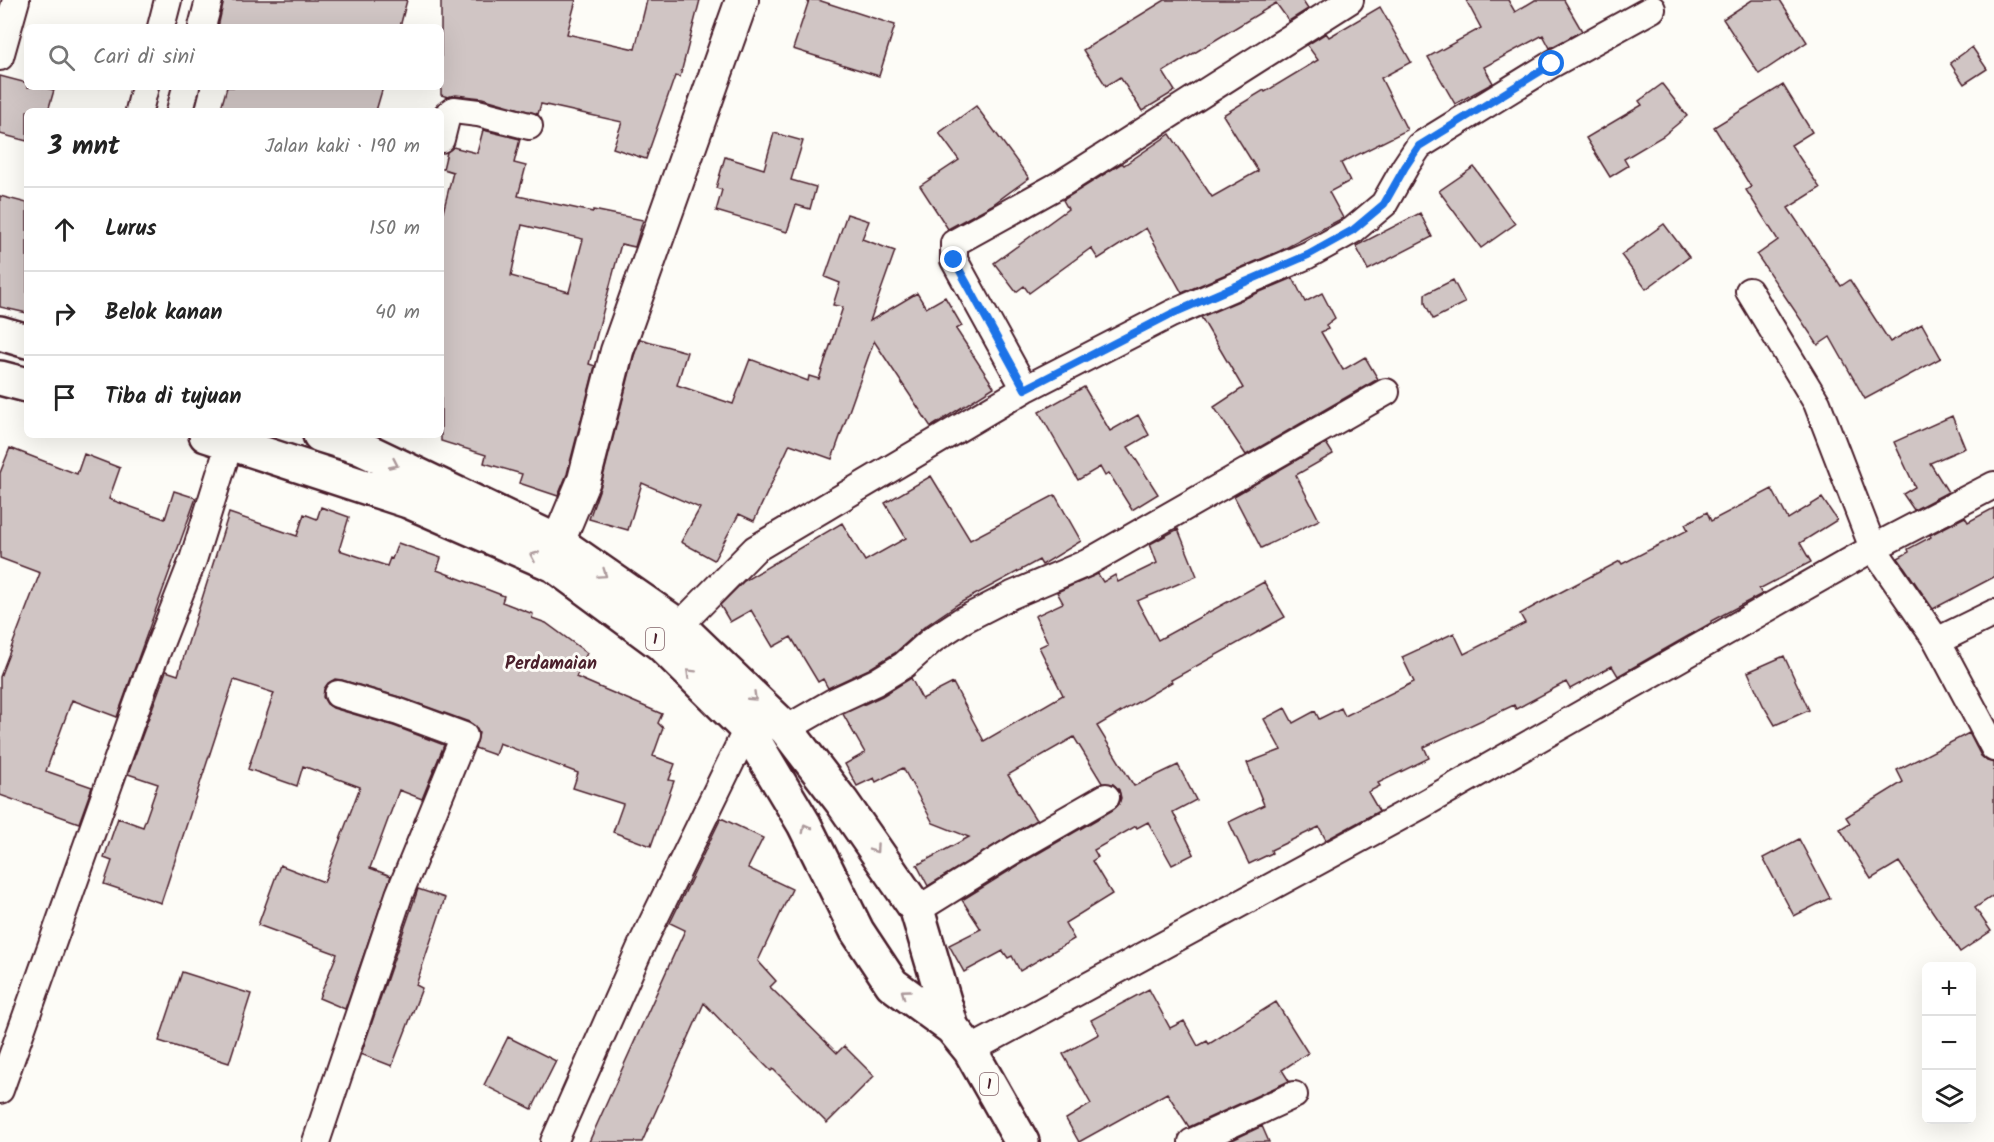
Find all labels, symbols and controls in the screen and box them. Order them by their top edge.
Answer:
search box [24,24,444,90]
text: Cari di sini [93,40,194,75]
icon: search [45,41,78,74]
route start [1538,50,1564,76]
text: 3 mnt [48,126,120,168]
text: Jalan kaki · 190 m [265,131,420,163]
text: Lurus [105,212,157,247]
icon: ahead [48,213,81,246]
text: 150 m [369,213,420,245]
route end [940,246,966,272]
text: Belok kanan [105,296,222,331]
icon: right [48,297,81,330]
text: 40 m [375,297,420,329]
text: Tiba di tujuan [105,380,241,415]
icon: arrive [48,381,81,414]
one-way arrow [387,456,398,468]
one-way arrow [530,552,541,564]
one-way arrow [596,567,607,578]
road number: 1 [646,628,664,650]
district label: Perdamaian [505,650,597,679]
one-way arrow [686,669,697,680]
one-way arrow [746,690,757,701]
one-way arrow [802,823,813,834]
one-way arrow [868,842,879,853]
map controls [1922,962,1976,1124]
button: + [1922,962,1976,1016]
one-way arrow [901,989,912,1000]
button: − [1922,1016,1976,1070]
button: layers [1922,1070,1976,1124]
road number: 1 [980,1073,998,1095]

